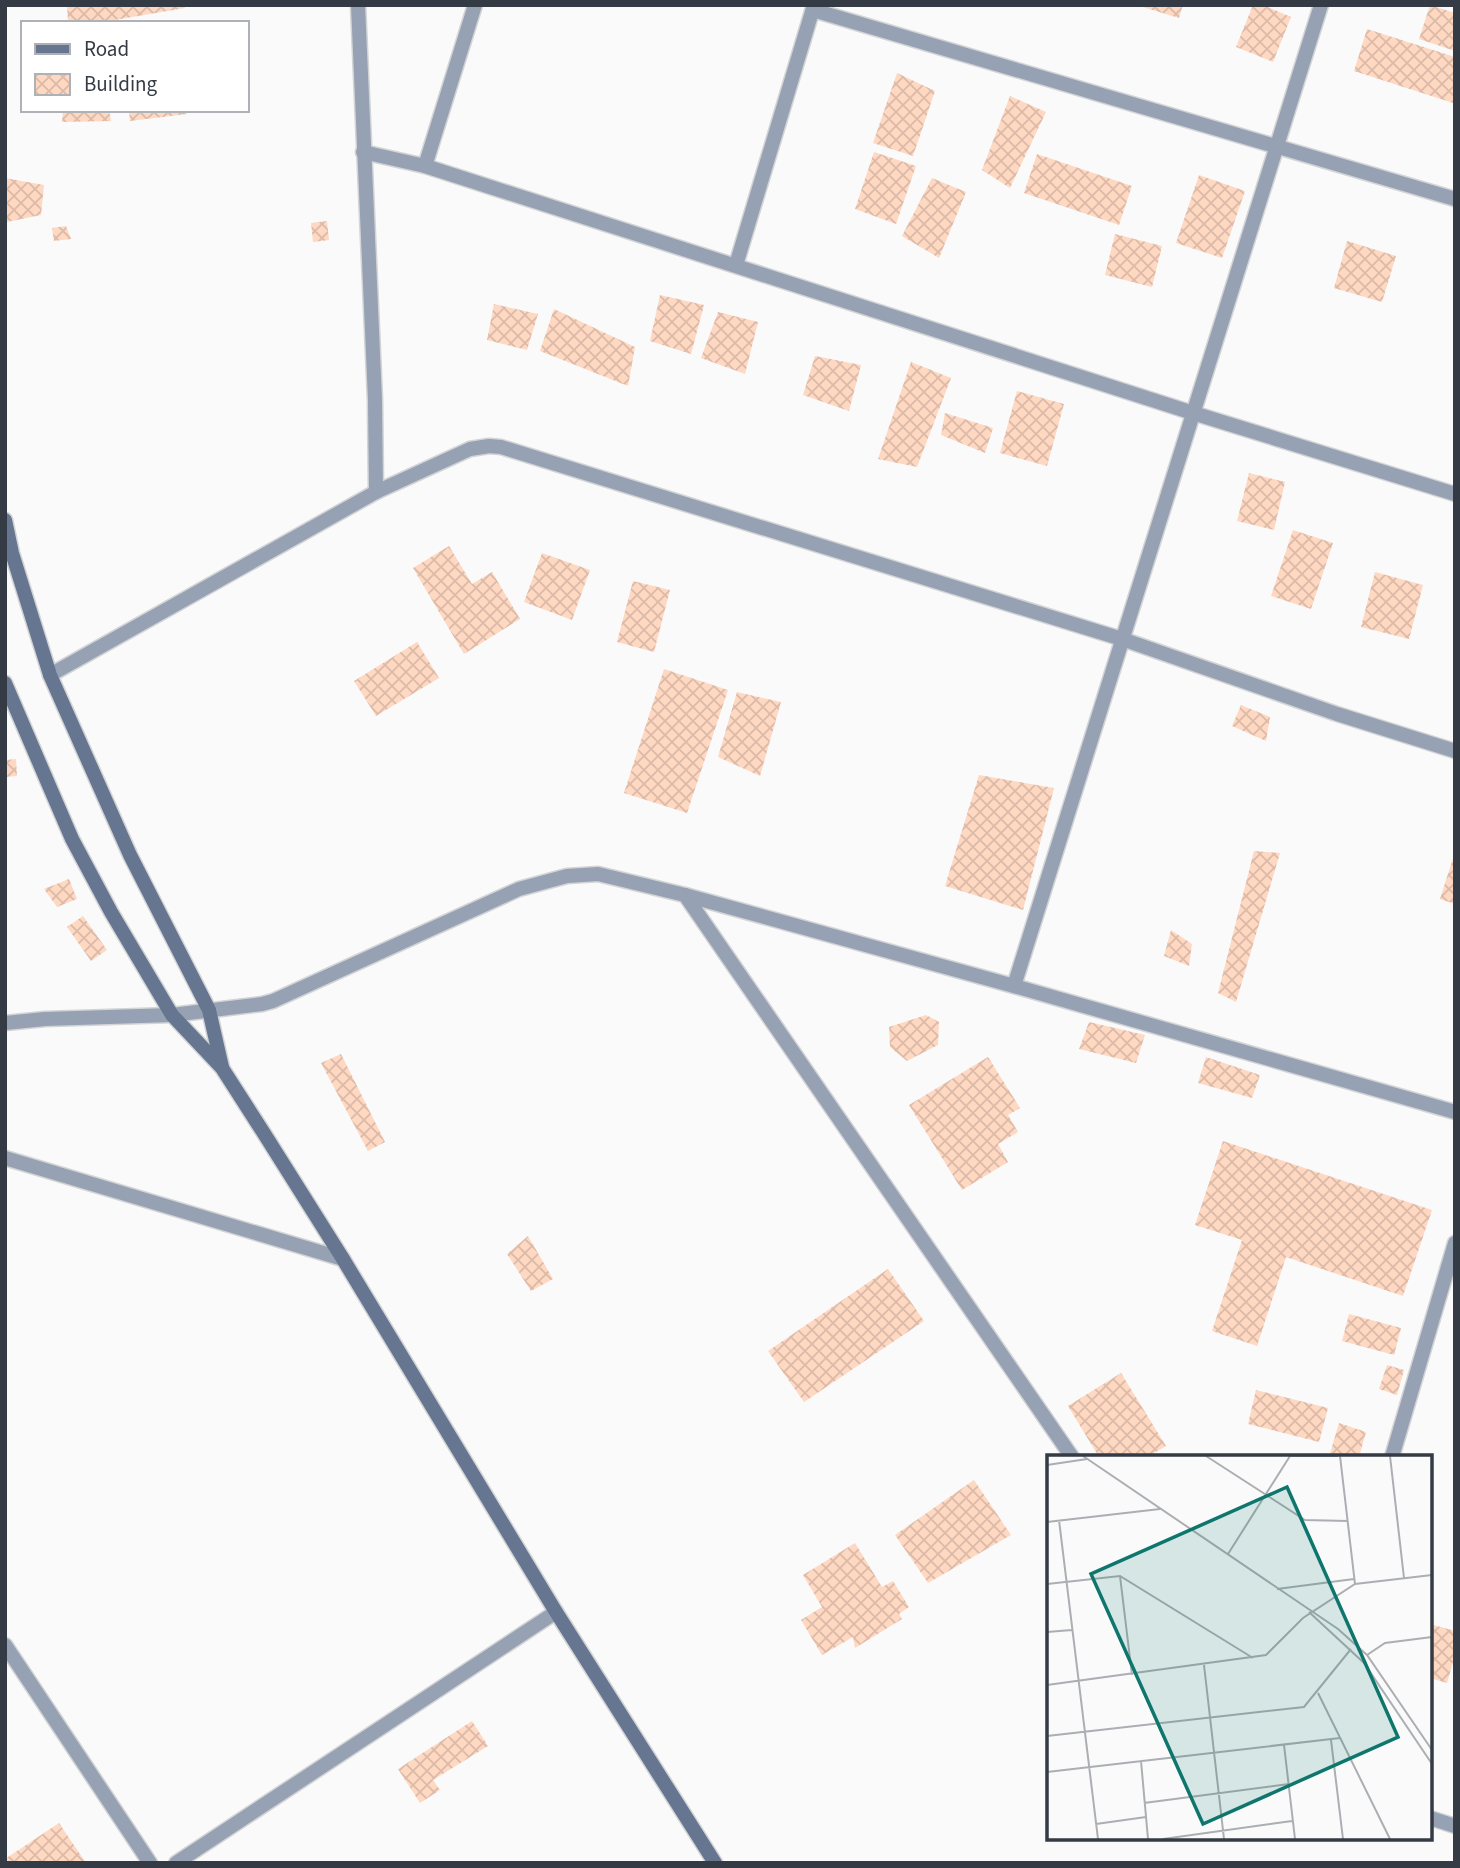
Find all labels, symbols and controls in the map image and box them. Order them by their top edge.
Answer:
legend [21,21,248,112]
text: Road [84,34,129,64]
text: Building [84,69,158,99]
inset map [1047,1455,1432,1840]

